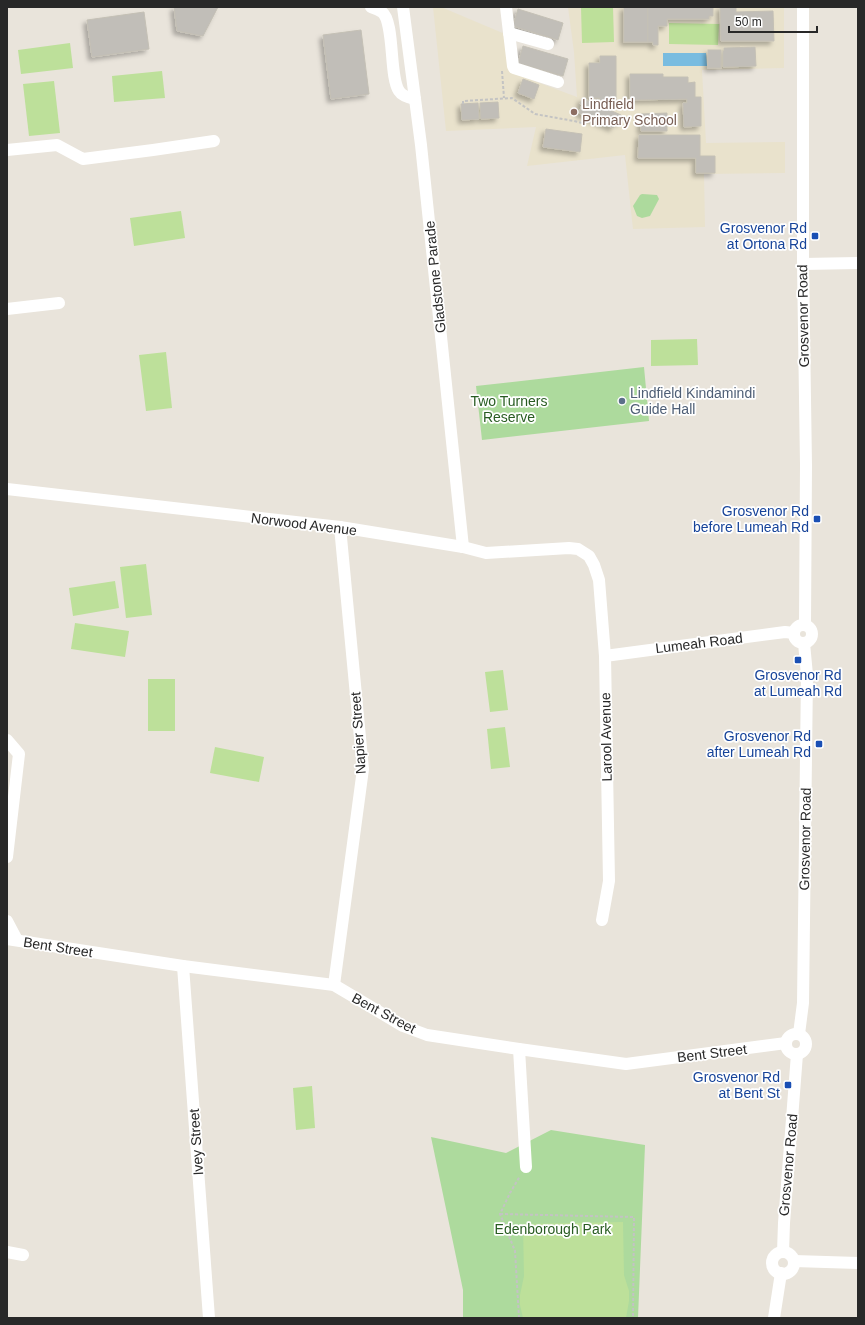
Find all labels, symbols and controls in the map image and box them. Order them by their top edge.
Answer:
scale bar [729,8,817,34]
text: 50 m [735,15,762,29]
place label: Lindfield Primary School [582,96,677,128]
marker: Lindfield Primary School [569,107,579,117]
street label: Gladstone Parade [421,220,449,334]
place label: Grosvenor Rd at Ortona Rd [720,220,807,252]
marker: Grosvenor Rd at Ortona Rd [810,231,820,241]
street label: Grosvenor Road [794,265,812,367]
place label: Lindfield Kindamindi Guide Hall [630,385,755,417]
park label: Two Turners Reserve [470,393,548,425]
marker: Lindfield Kindamindi Guide Hall [617,396,627,406]
place label: Grosvenor Rd before Lumeah Rd [693,503,809,535]
street label: Norwood Avenue [250,510,358,538]
marker: Grosvenor Rd before Lumeah Rd [812,514,822,524]
street label: Lumeah Road [654,630,744,656]
marker: Grosvenor Rd at Lumeah Rd [793,655,803,665]
place label: Grosvenor Rd at Lumeah Rd [754,667,842,699]
street label: Napier Street [347,691,369,775]
street label: Larool Avenue [597,692,615,782]
place label: Grosvenor Rd after Lumeah Rd [707,728,811,760]
marker: Grosvenor Rd after Lumeah Rd [814,739,824,749]
street label: Grosvenor Road [796,788,814,890]
street label: Bent Street [22,934,94,960]
street label: Bent Street [349,989,419,1037]
street label: Bent Street [676,1041,748,1065]
place label: Grosvenor Rd at Bent St [693,1069,780,1101]
marker: Grosvenor Rd at Bent St [783,1080,793,1090]
street label: Ivey Street [186,1108,206,1176]
street label: Grosvenor Road [776,1113,800,1217]
park label: Edenborough Park [495,1221,612,1237]

